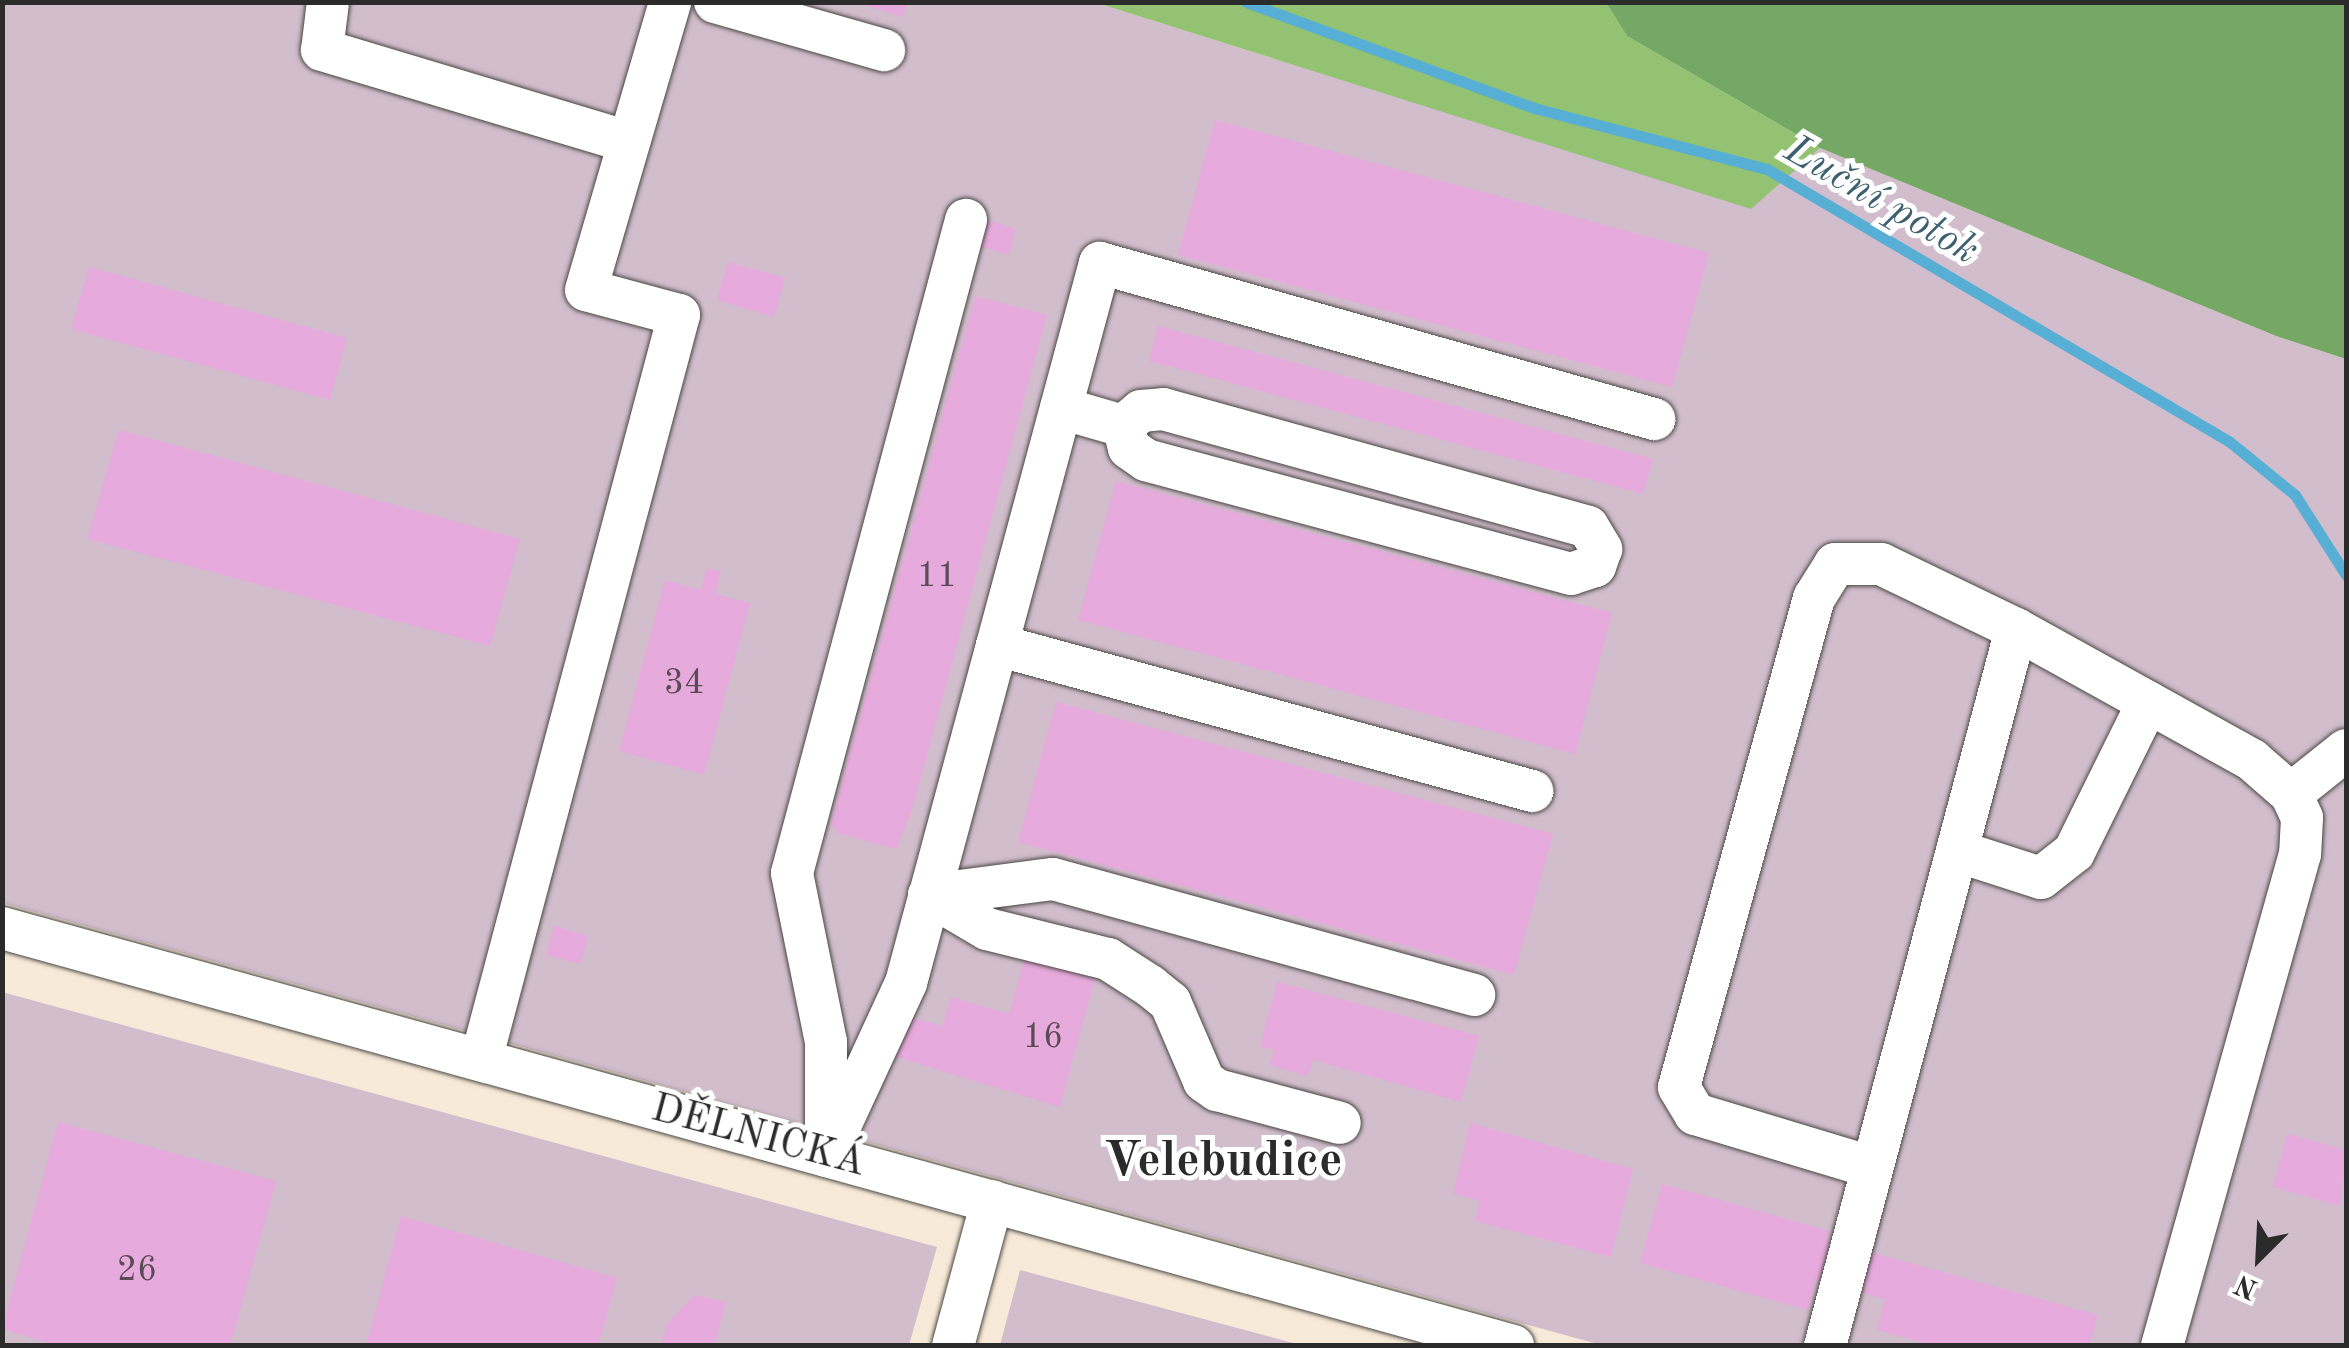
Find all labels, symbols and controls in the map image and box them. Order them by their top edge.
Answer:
water label: Luční potok [1775,125,1987,277]
house number: 11 [917,556,957,598]
house number: 34 [664,663,704,705]
house number: 16 [1023,1017,1063,1059]
street label: DĚLNICKÁ [646,1085,870,1189]
district label: Velebudice [1104,1133,1342,1193]
north arrow [2209,1208,2309,1308]
house number: 26 [117,1250,157,1292]
text: N [2231,1268,2262,1303]

